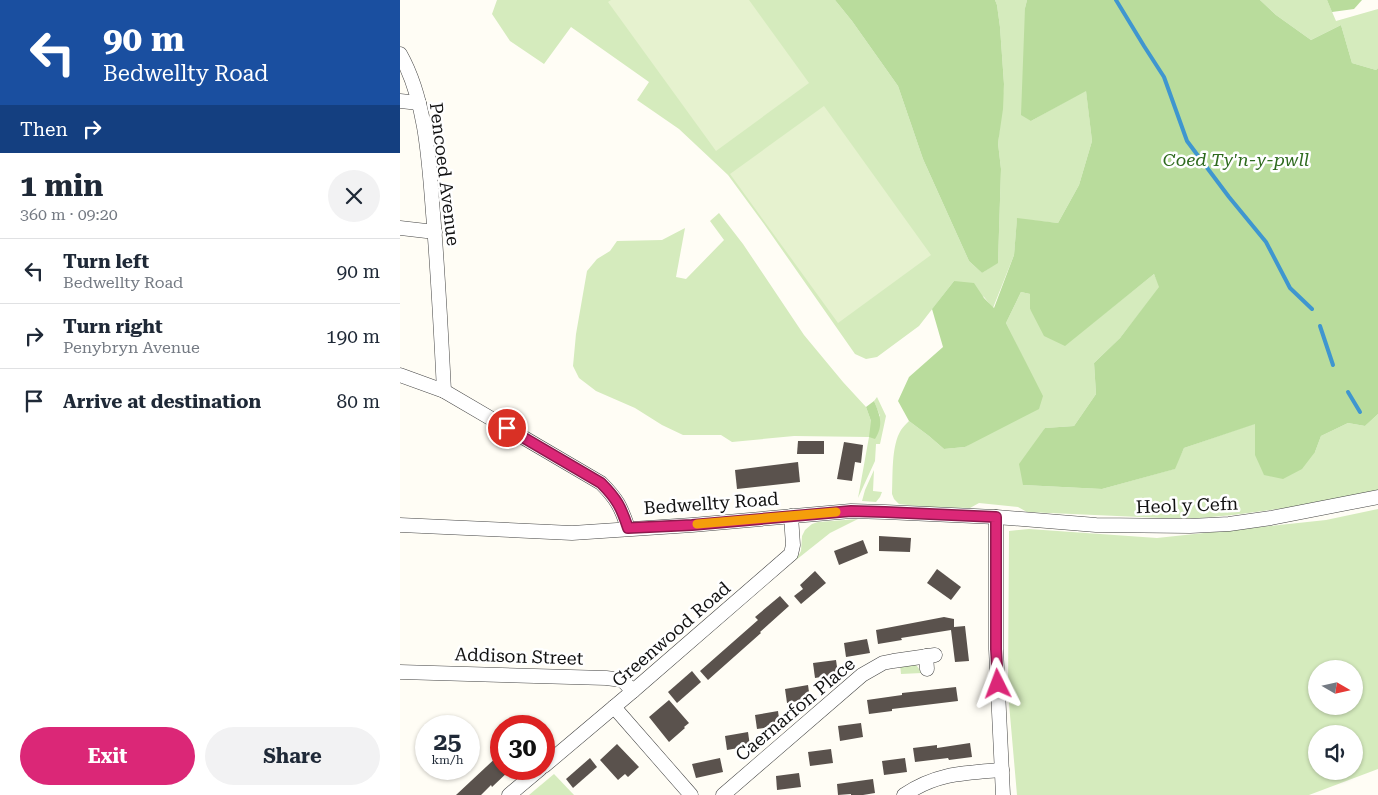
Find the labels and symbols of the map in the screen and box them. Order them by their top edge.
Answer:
street label: Pencoed Avenue [426,101,464,247]
park label: Coed Ty'n-y-pwll [1163,149,1309,170]
pin [486,407,528,449]
street label: Bedwellty Road [643,488,780,518]
street label: Heol y Cefn [1135,493,1239,517]
street label: Greenwood Road [608,577,735,691]
street label: Addison Street [454,643,584,669]
street label: Caernarfon Place [731,653,859,765]
position arrow [971,657,1023,709]
north arrow [1308,660,1362,715]
speed limit sign: 30 [490,715,555,780]

